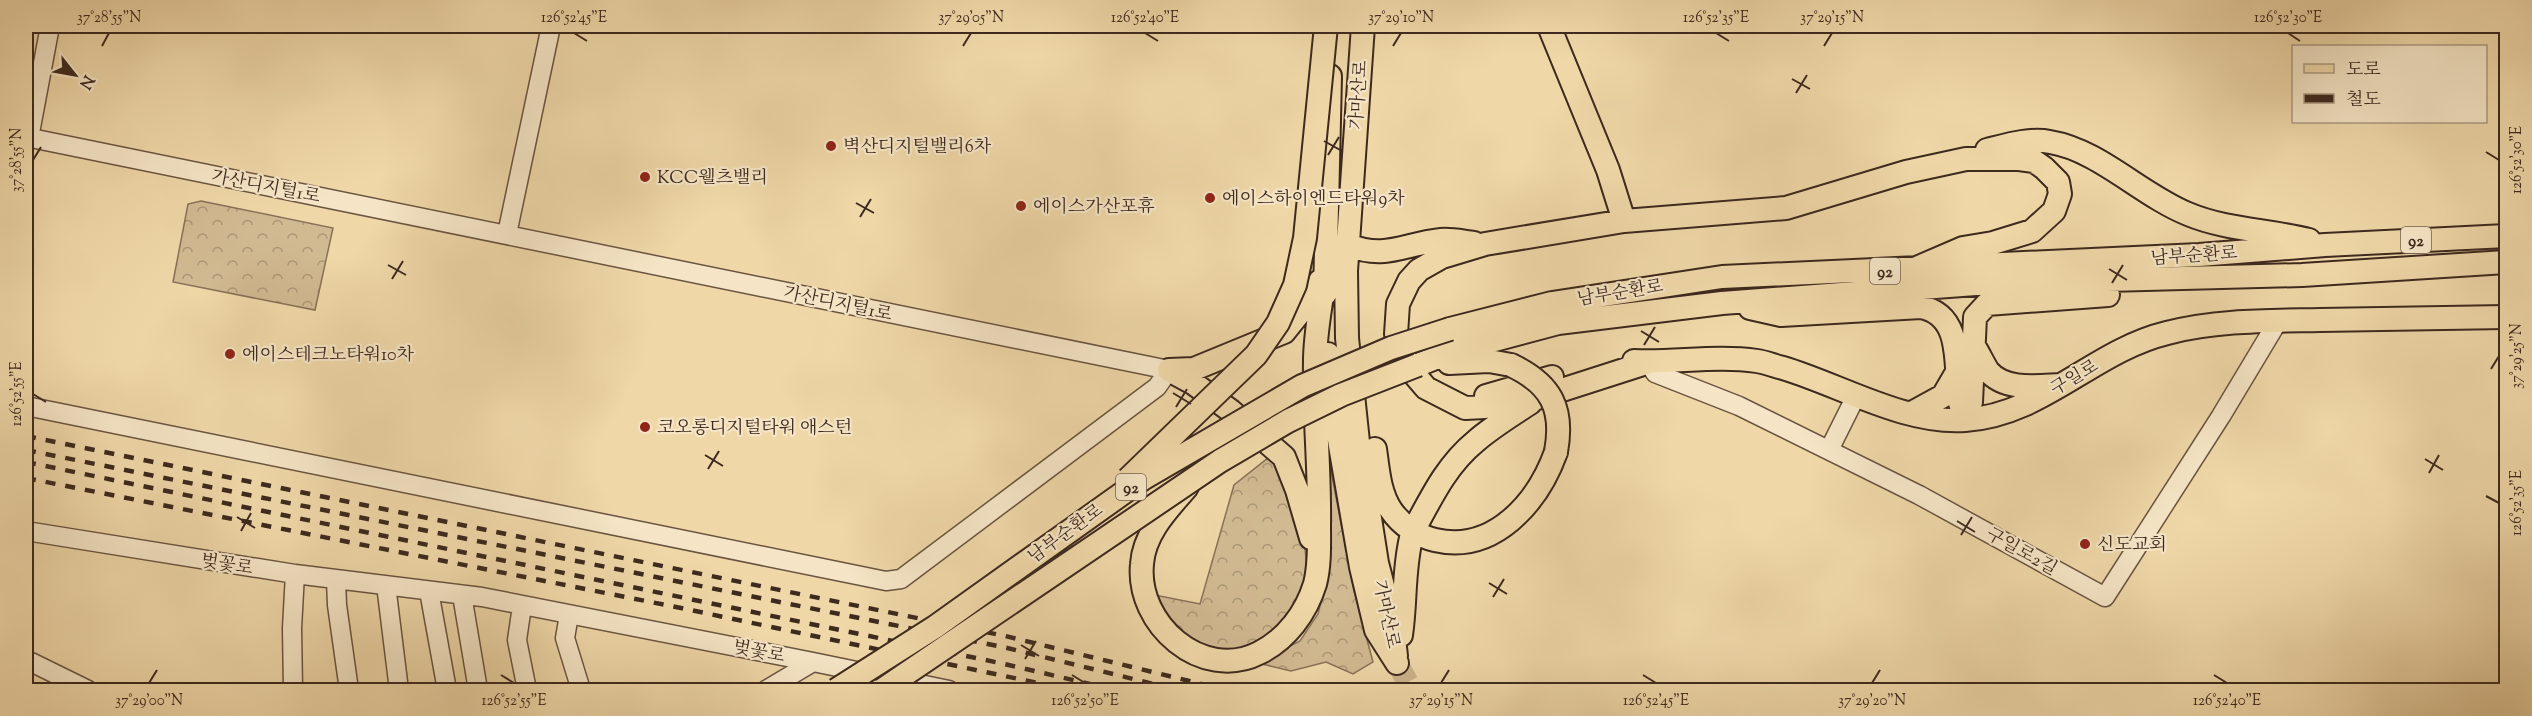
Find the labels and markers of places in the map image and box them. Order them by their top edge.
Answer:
place label: 벽산디지털밸리6차 [843,135,992,161]
marker: 벽산디지털밸리6차 [824,139,838,153]
place label: KCC웰츠밸리 [657,166,768,192]
marker: KCC웰츠밸리 [638,170,652,184]
place label: 에이스하이엔드타워9차 [1222,187,1405,213]
marker: 에이스하이엔드타워9차 [1203,191,1217,205]
place label: 에이스가산포휴 [1033,195,1155,221]
marker: 에이스가산포휴 [1014,199,1028,213]
place label: 에이스테크노타워10차 [242,343,415,369]
marker: 에이스테크노타워10차 [223,347,237,361]
place label: 코오롱디지털타워 애스턴 [657,416,852,442]
marker: 코오롱디지털타워 애스턴 [638,420,652,434]
place label: 신도교회 [2097,533,2167,559]
marker: 신도교회 [2078,537,2092,551]

